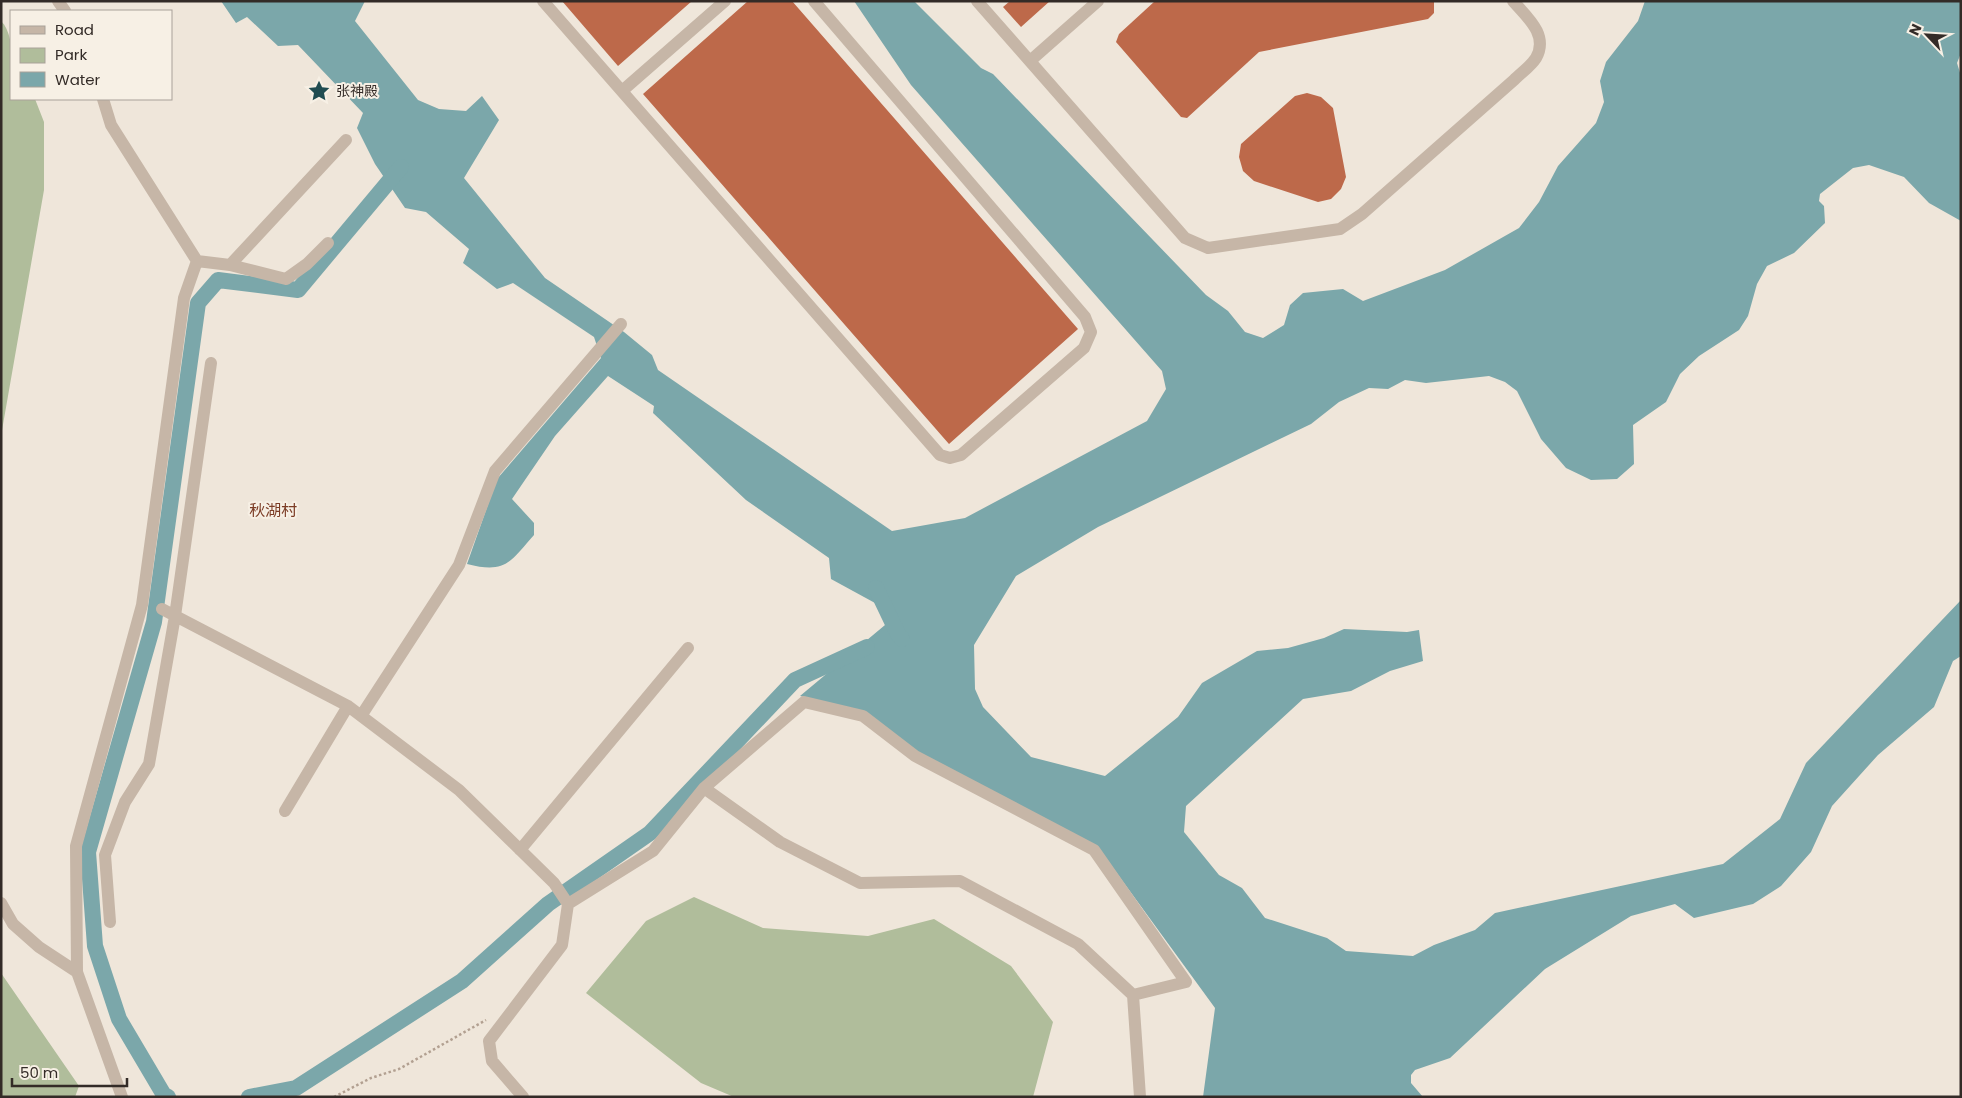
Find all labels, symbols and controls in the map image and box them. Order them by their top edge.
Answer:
legend [10,10,172,100]
north arrow [1902,10,1952,60]
text: Road [55,19,94,40]
text: N [1904,21,1927,39]
text: Park [55,44,87,65]
text: Water [55,69,101,90]
place icon: 张神殿 [306,78,332,104]
place label: 张神殿 [336,81,378,101]
district label: 秋湖村 [249,499,297,522]
scale bar [12,1056,128,1088]
text: 50 m [20,1062,58,1083]

